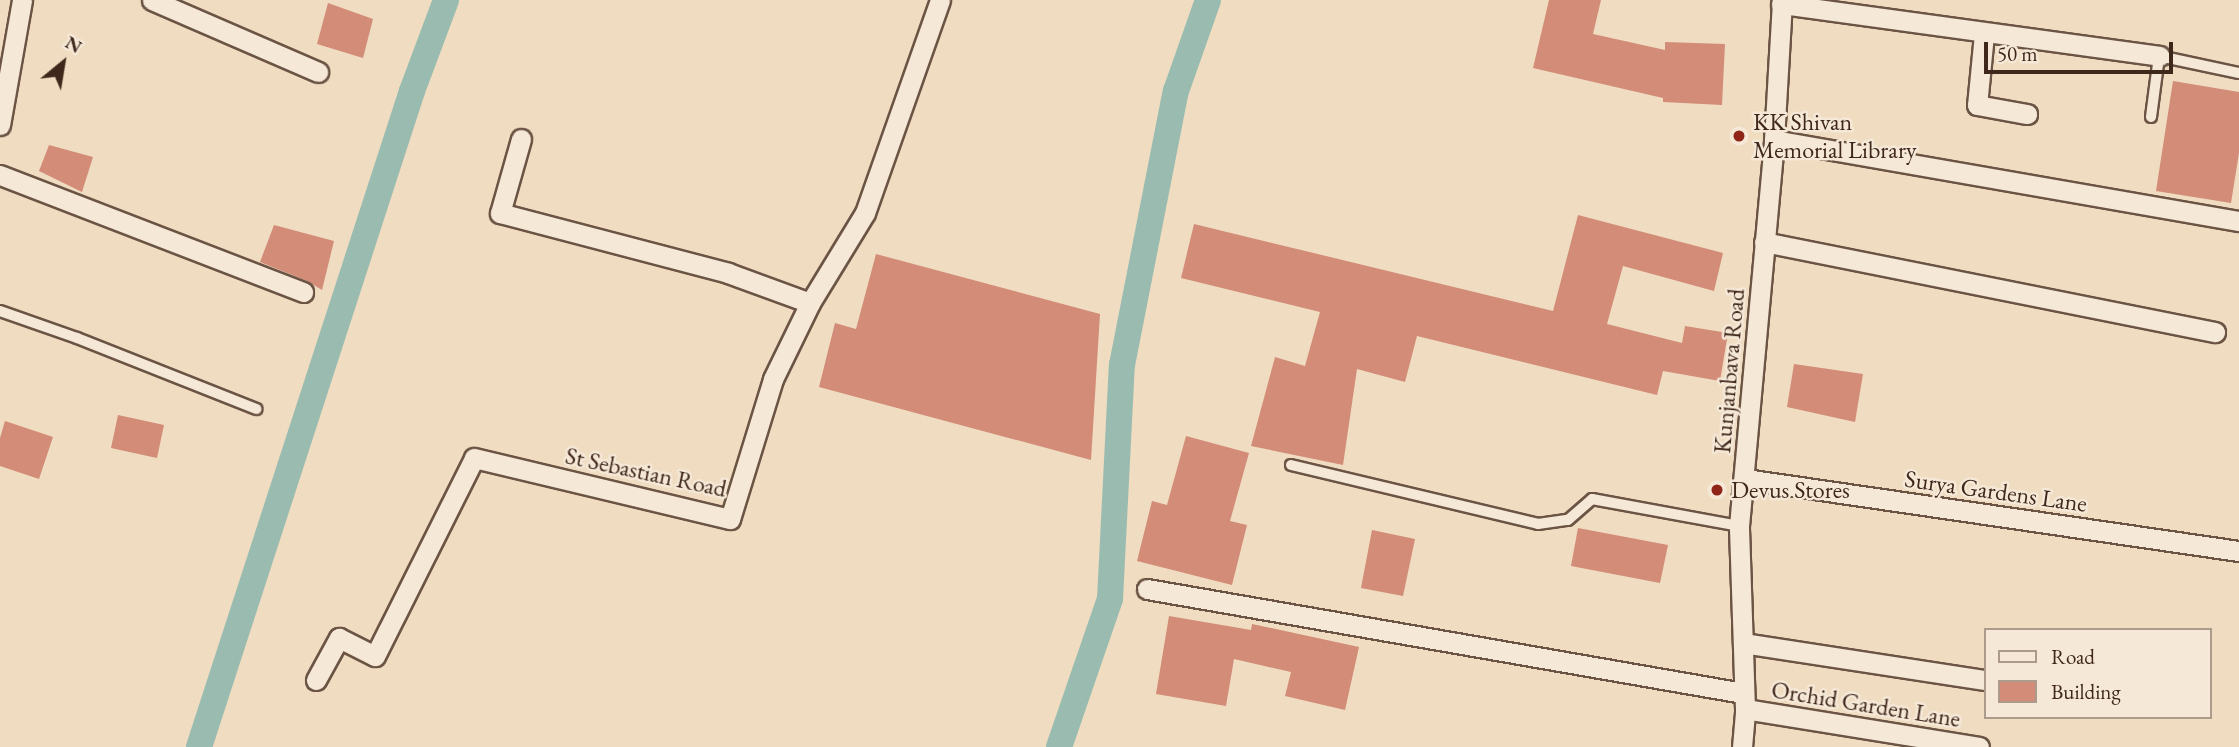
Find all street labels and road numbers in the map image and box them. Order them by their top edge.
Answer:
street label: Kunjanbava Road [1707,288,1751,454]
street label: St Sebastian Road [563,441,729,503]
street label: Surya Gardens Lane [1903,464,2089,518]
street label: Orchid Garden Lane [1769,675,1963,733]

